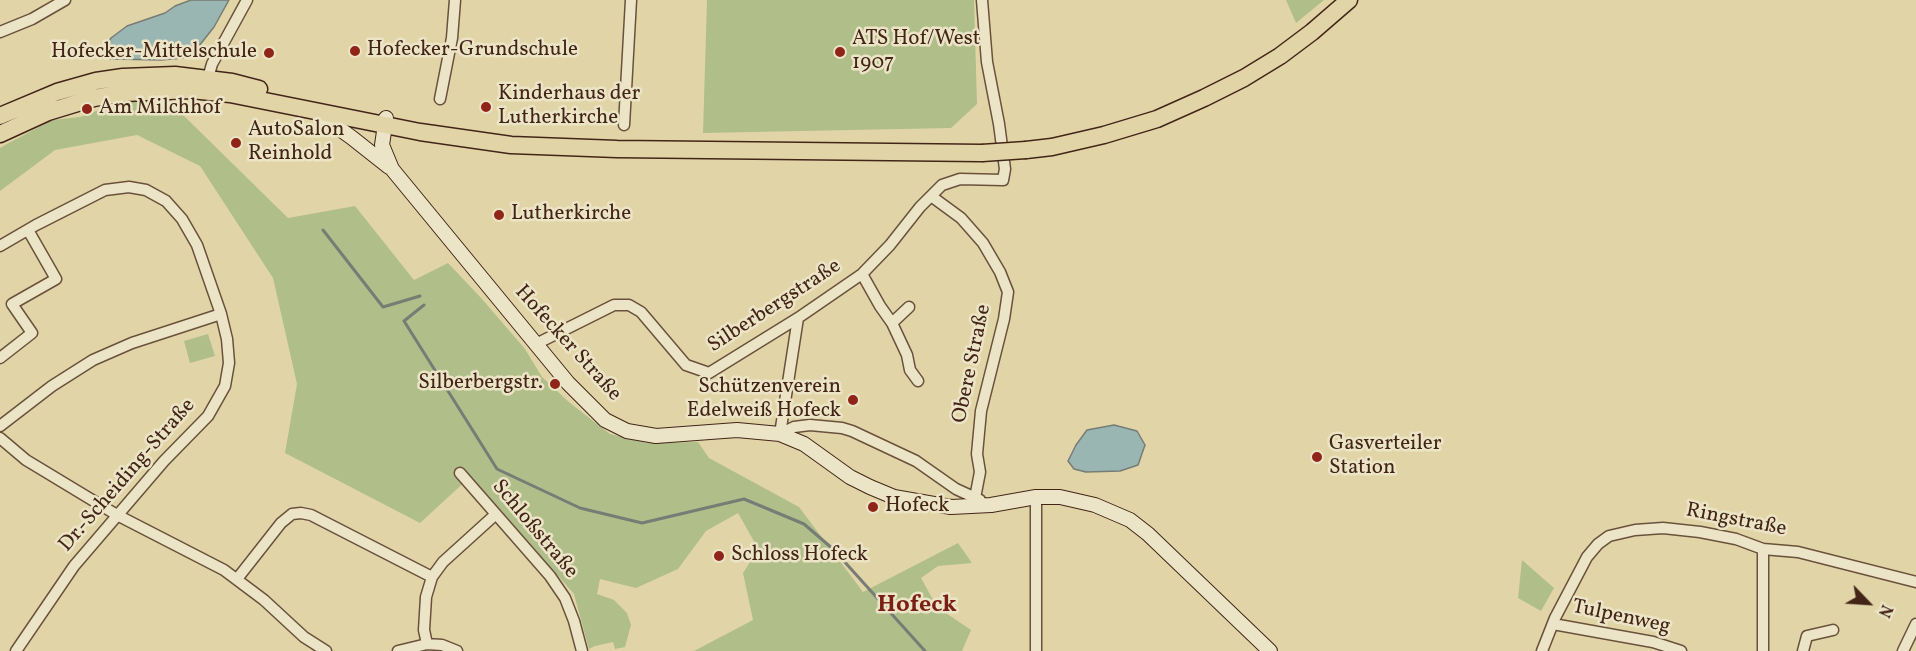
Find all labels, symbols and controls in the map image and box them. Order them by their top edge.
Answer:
place label: ATS Hof/West 1907 [852,27,980,77]
place label: Hofecker-Grundschule [367,38,578,64]
place label: Hofecker-Mittelschule [51,40,257,66]
marker: Hofecker-Grundschule [348,44,362,58]
marker: ATS Hof/West 1907 [833,45,847,59]
marker: Hofecker-Mittelschule [262,46,276,60]
place label: Kinderhaus der Lutherkirche [498,82,640,132]
place label: Am Milchhof [99,96,221,122]
marker: Kinderhaus der Lutherkirche [479,100,493,114]
marker: Am Milchhof [80,102,94,116]
place label: AutoSalon Reinhold [248,118,345,168]
marker: AutoSalon Reinhold [229,136,243,150]
place label: Lutherkirche [511,202,631,228]
marker: Lutherkirche [492,208,506,222]
street label: Silberbergstraße [704,255,846,359]
street label: Hofecker Straße [508,281,626,407]
street label: Obere Straße [948,302,998,426]
place label: Silberbergstr. [418,371,543,397]
place label: Schützenverein Edelweiß Hofeck [687,375,841,425]
marker: Silberbergstr. [548,377,562,391]
marker: Schützenverein Edelweiß Hofeck [846,393,860,407]
street label: Dr.-Scheiding-Straße [54,394,202,558]
place label: Gasverteiler Station [1329,432,1441,482]
marker: Gasverteiler Station [1310,450,1324,464]
street label: Schloßstraße [485,476,583,584]
place label: Hofeck [885,494,949,520]
street label: Ringstraße [1683,499,1789,543]
marker: Hofeck [866,500,880,514]
place label: Schloss Hofeck [731,543,868,569]
marker: Schloss Hofeck [712,549,726,563]
north arrow [1838,573,1898,633]
district label: Hofeck [877,593,957,621]
street label: Tulpenweg [1570,595,1672,641]
text: N [1872,601,1897,621]

